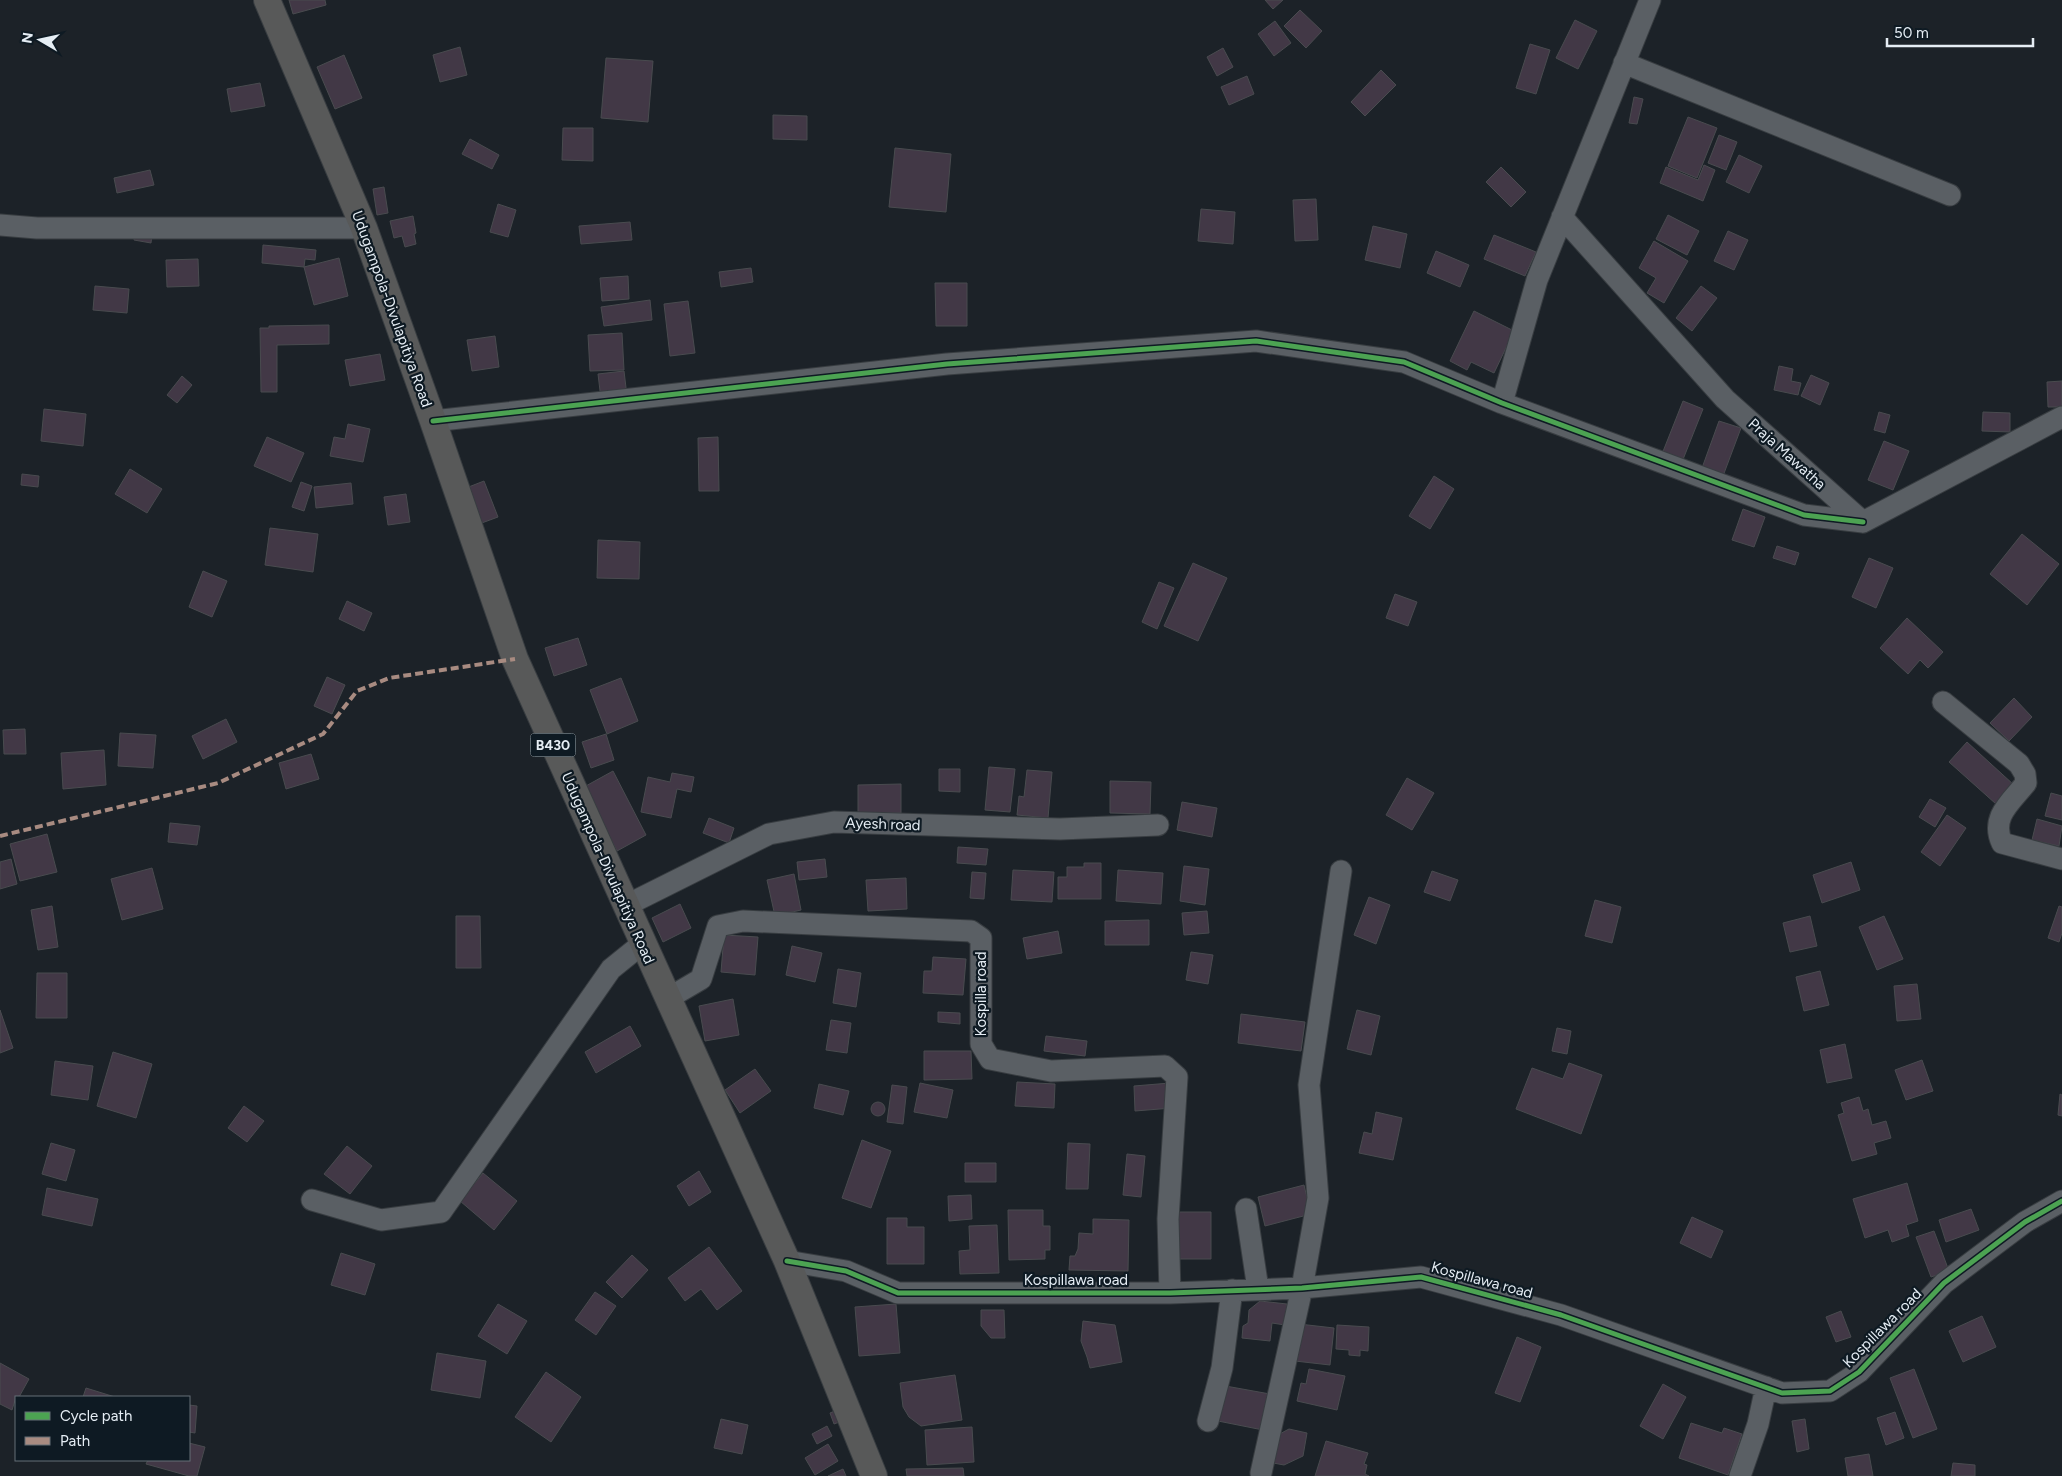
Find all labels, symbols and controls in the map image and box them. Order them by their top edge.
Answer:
north arrow [15,15,65,65]
scale bar [1887,15,2033,47]
text: 50 m [1894,24,1929,42]
text: N [18,31,37,45]
street label: Udugampola-Divulapitiya Road [348,208,436,410]
street label: Praja Mawatha [1745,415,1829,493]
road number: B430 [530,734,576,756]
street label: Udugampola-Divulapitiya Road [558,769,658,967]
street label: Ayesh road [845,814,921,834]
street label: Kospilla road [972,951,990,1037]
street label: Kospillawa road [1429,1258,1535,1302]
street label: Kospillawa road [1024,1271,1128,1289]
street label: Kospillawa road [1839,1285,1925,1371]
legend [15,1396,190,1461]
text: Cycle path [60,1407,132,1425]
text: Path [60,1432,90,1450]

